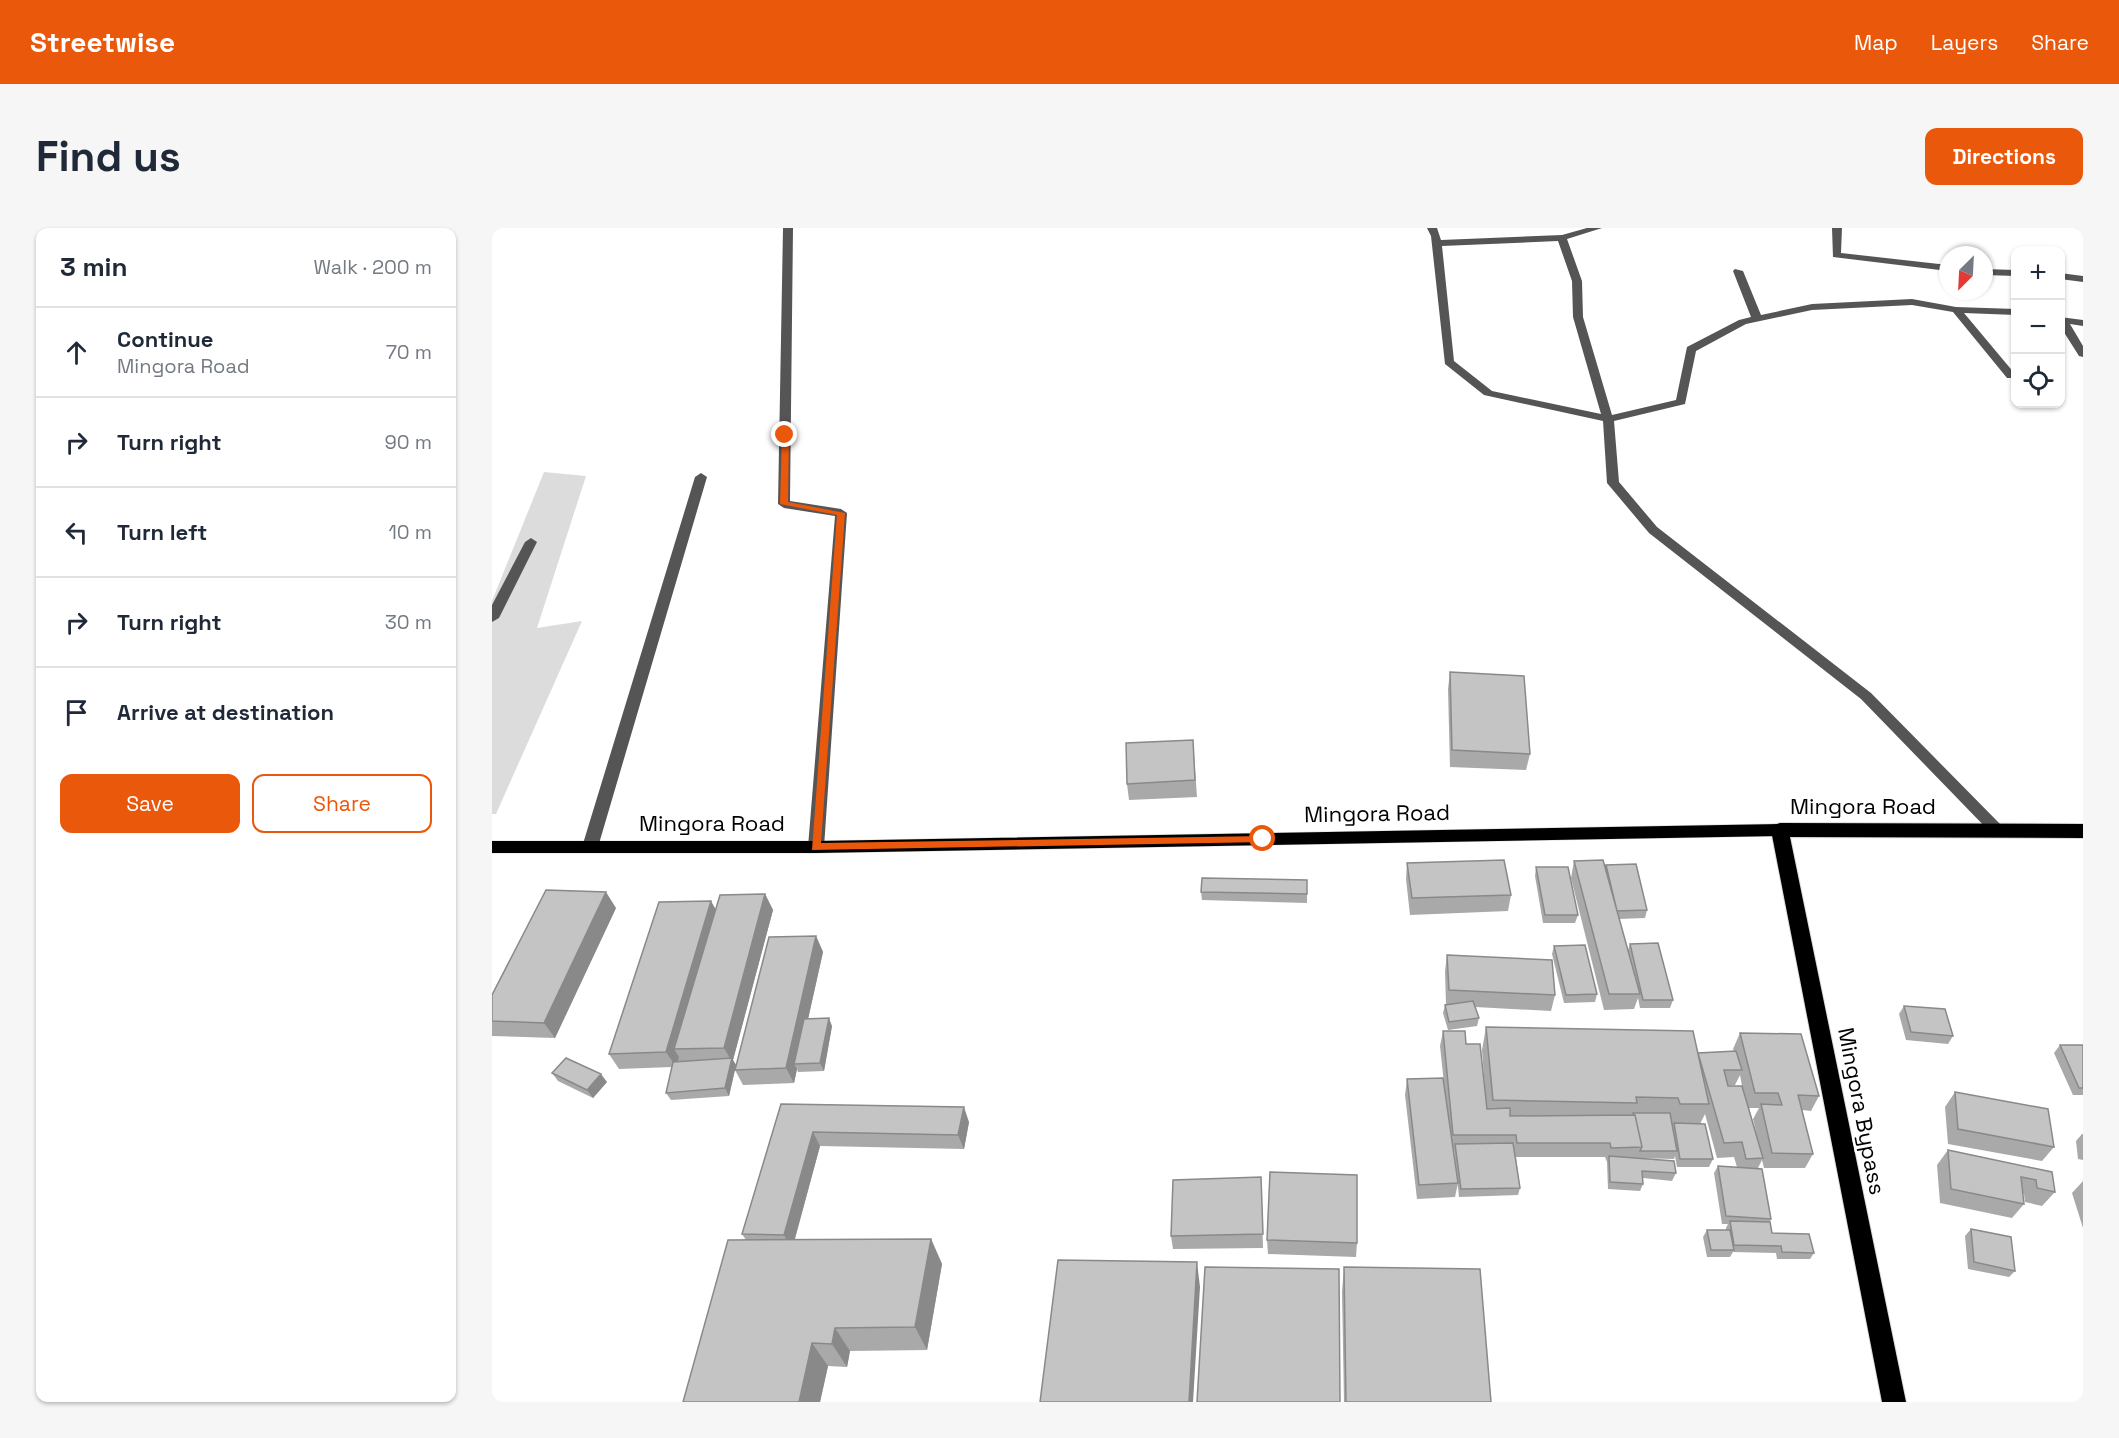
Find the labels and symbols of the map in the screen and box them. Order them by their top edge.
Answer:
north arrow [1939,246,1993,300]
route end [771,421,797,447]
street label: Mingora Road [1790,792,1936,820]
street label: Mingora Road [1304,798,1450,828]
street label: Mingora Road [639,809,785,837]
route start [1249,825,1275,851]
street label: Mingora Bypass [1832,1025,1892,1197]

